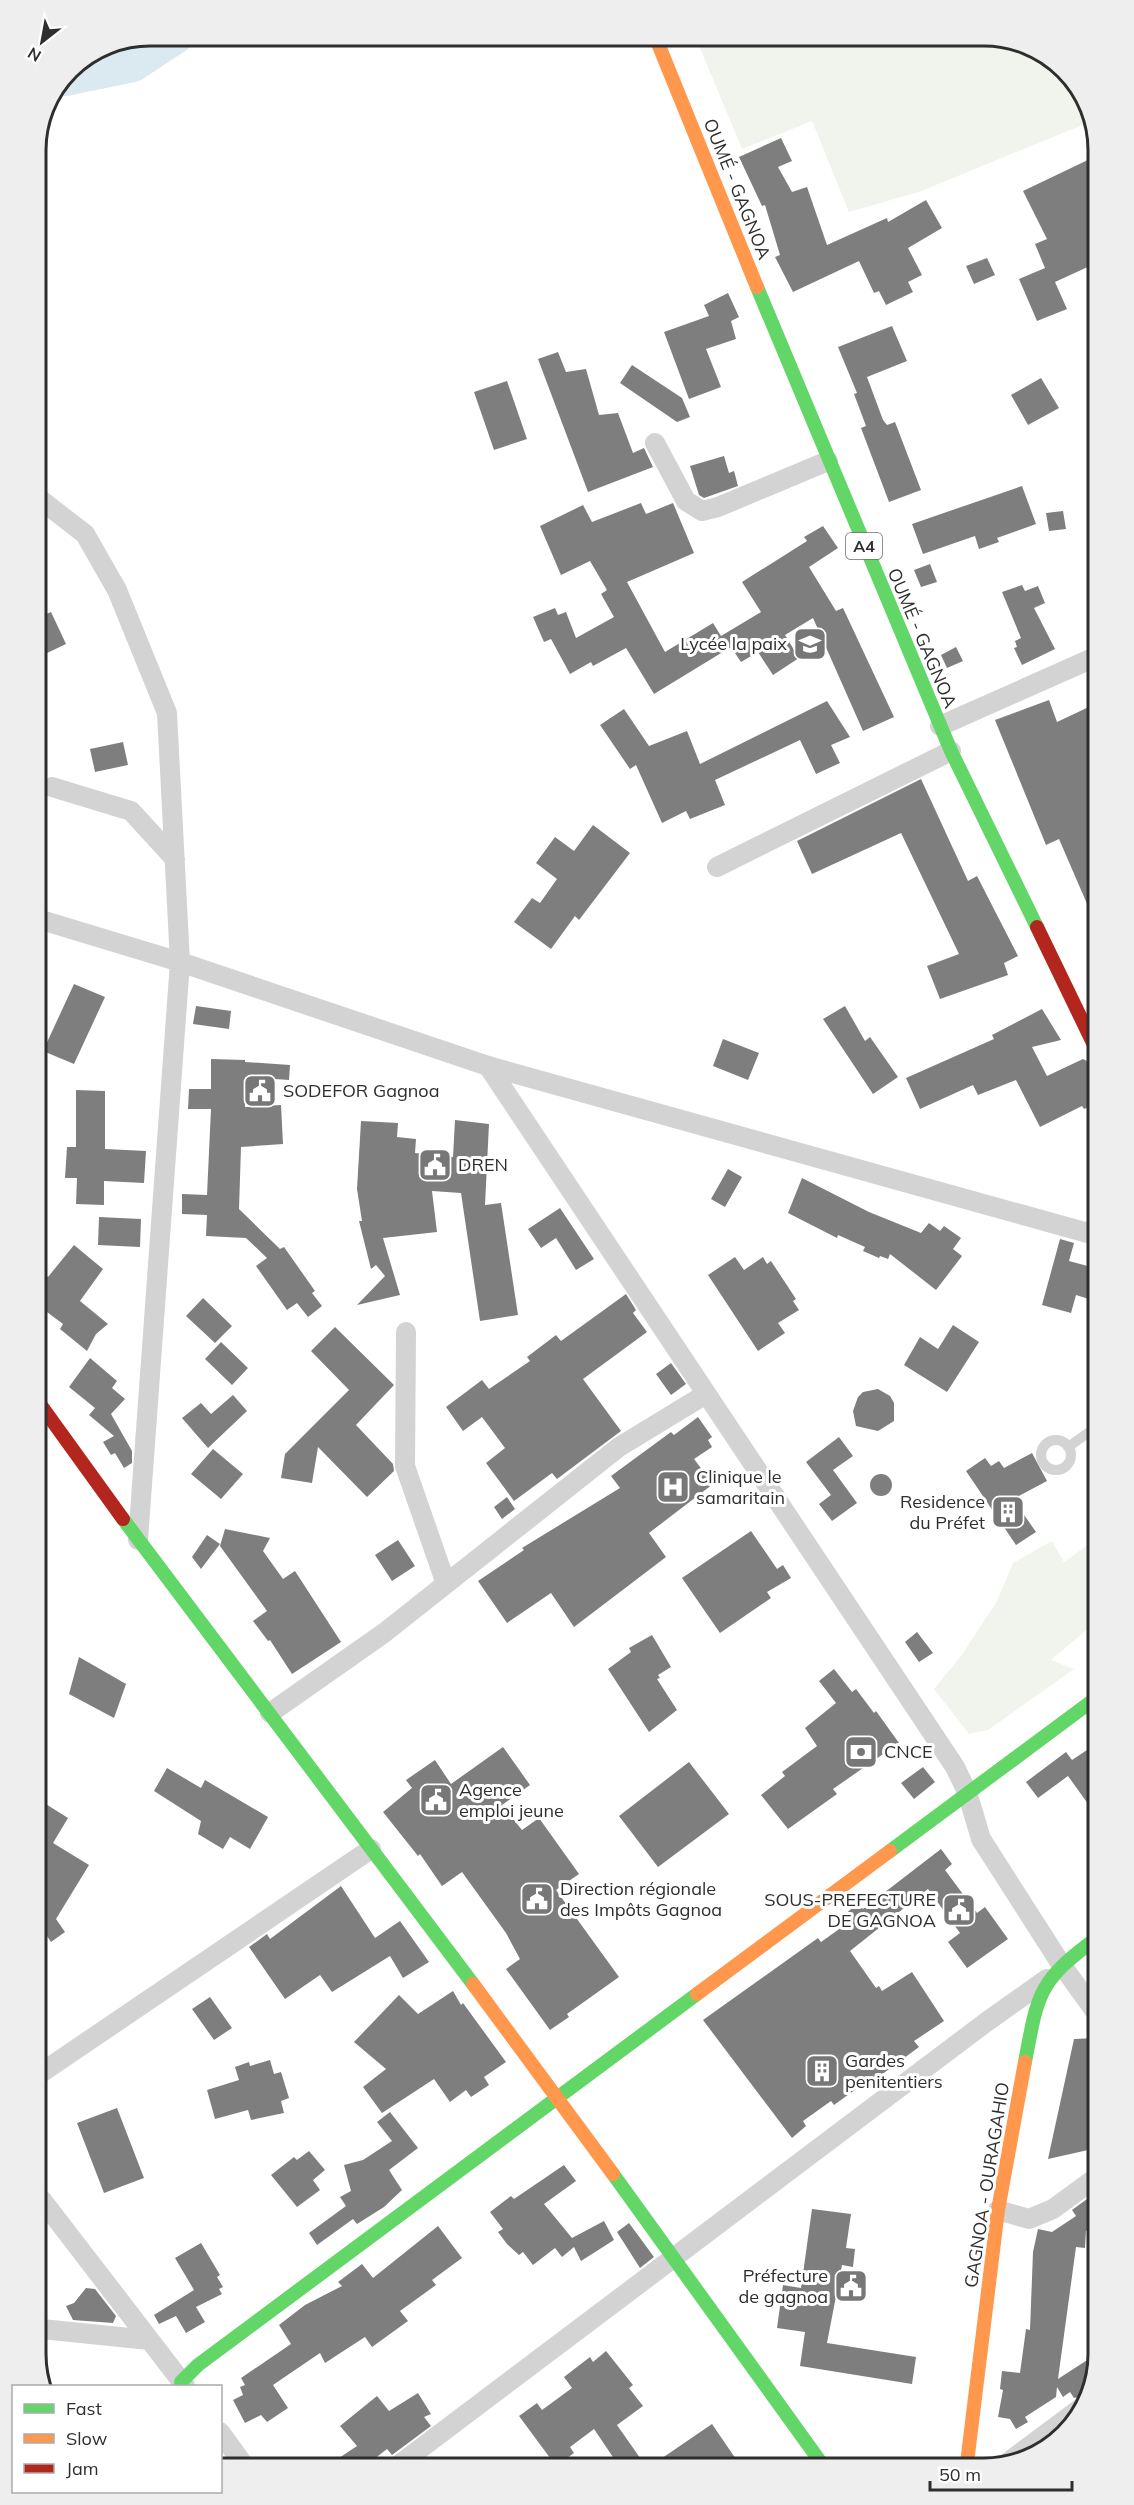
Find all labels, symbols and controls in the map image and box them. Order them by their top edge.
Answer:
north arrow [12,12,72,72]
text: N [24,43,45,67]
street label: OUMÉ - GAGNOA [699,115,776,263]
road number: A4 [846,533,882,559]
street label: OUMÉ - GAGNOA [883,564,962,711]
school or university icon: Lycée la paix [792,626,828,662]
place label: Lycée la paix [680,632,787,655]
public building icon: SODEFOR Gagnoa [242,1073,278,1109]
place label: SODEFOR Gagnoa [283,1079,439,1102]
public building icon: DREN [417,1147,453,1183]
place label: DREN [458,1153,508,1176]
place label: Clinique le samaritain [696,1465,785,1509]
hospital icon: Clinique le samaritain [655,1469,691,1505]
place label: Residence du Préfet [900,1490,985,1534]
building icon: Residence du Préfet [990,1494,1026,1530]
bank icon: CNCE [843,1734,879,1770]
place label: CNCE [884,1740,933,1763]
place label: Agence emploi jeune [459,1778,564,1822]
public building icon: Agence emploi jeune [418,1782,454,1818]
place label: Direction régionale des Impôts Gagnoa [560,1877,722,1921]
public building icon: Direction régionale des Impôts Gagnoa [519,1881,555,1917]
place label: SOUS-PREFECTURE DE GAGNOA [764,1888,936,1932]
public building icon: SOUS-PREFECTURE DE GAGNOA [941,1892,977,1928]
place label: Gardes penitentiers [845,2049,943,2093]
building icon: Gardes penitentiers [804,2053,840,2089]
street label: GAGNOA - OURAGAHIO [959,2080,1014,2289]
place label: Préfecture de gagnoa [739,2264,828,2308]
public building icon: Préfecture de gagnoa [833,2268,869,2304]
legend [12,2385,222,2493]
text: Fast [66,2397,102,2420]
text: Slow [66,2427,108,2450]
scale bar [930,2454,1072,2492]
text: Jam [66,2457,99,2480]
text: 50 m [939,2463,981,2486]

